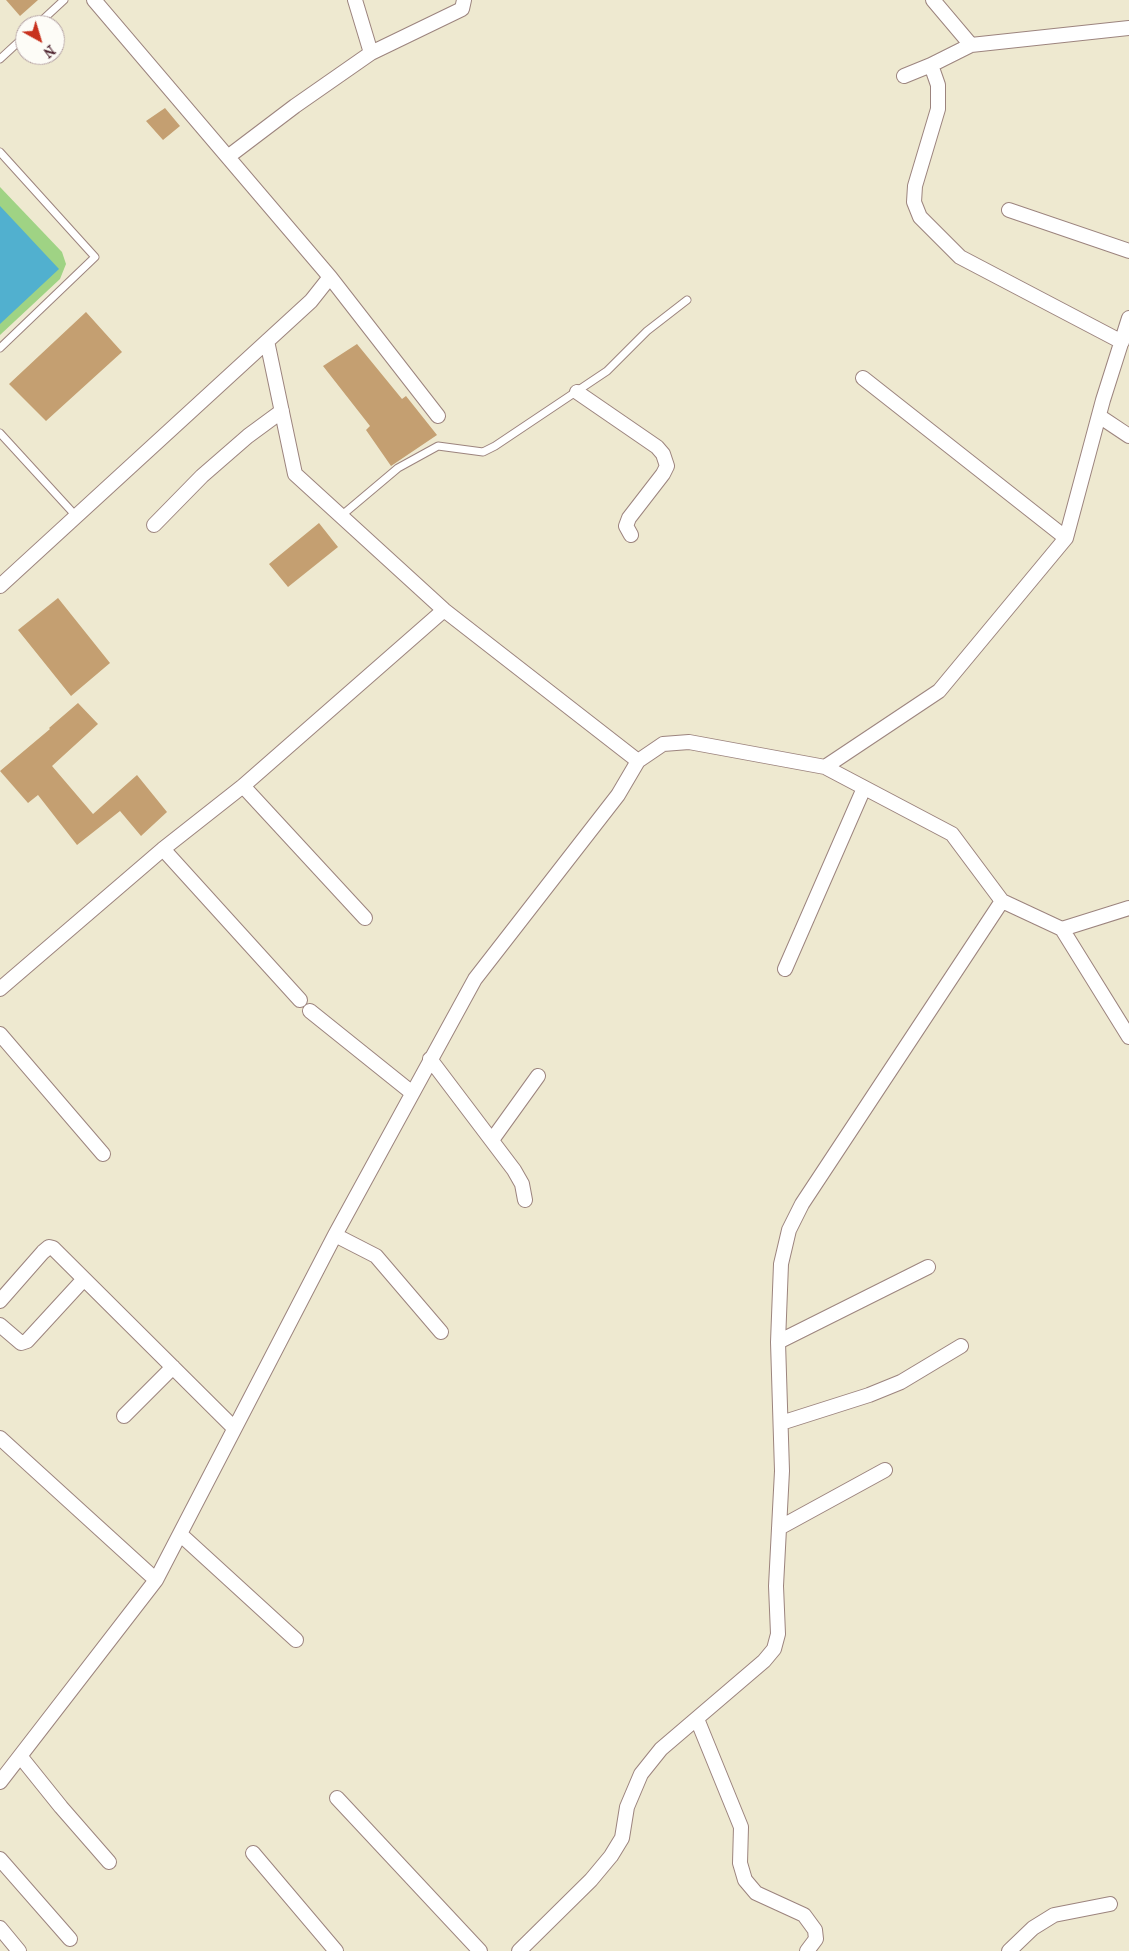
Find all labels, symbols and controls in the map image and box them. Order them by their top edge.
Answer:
north arrow [15,15,65,65]
text: N [40,41,59,61]

